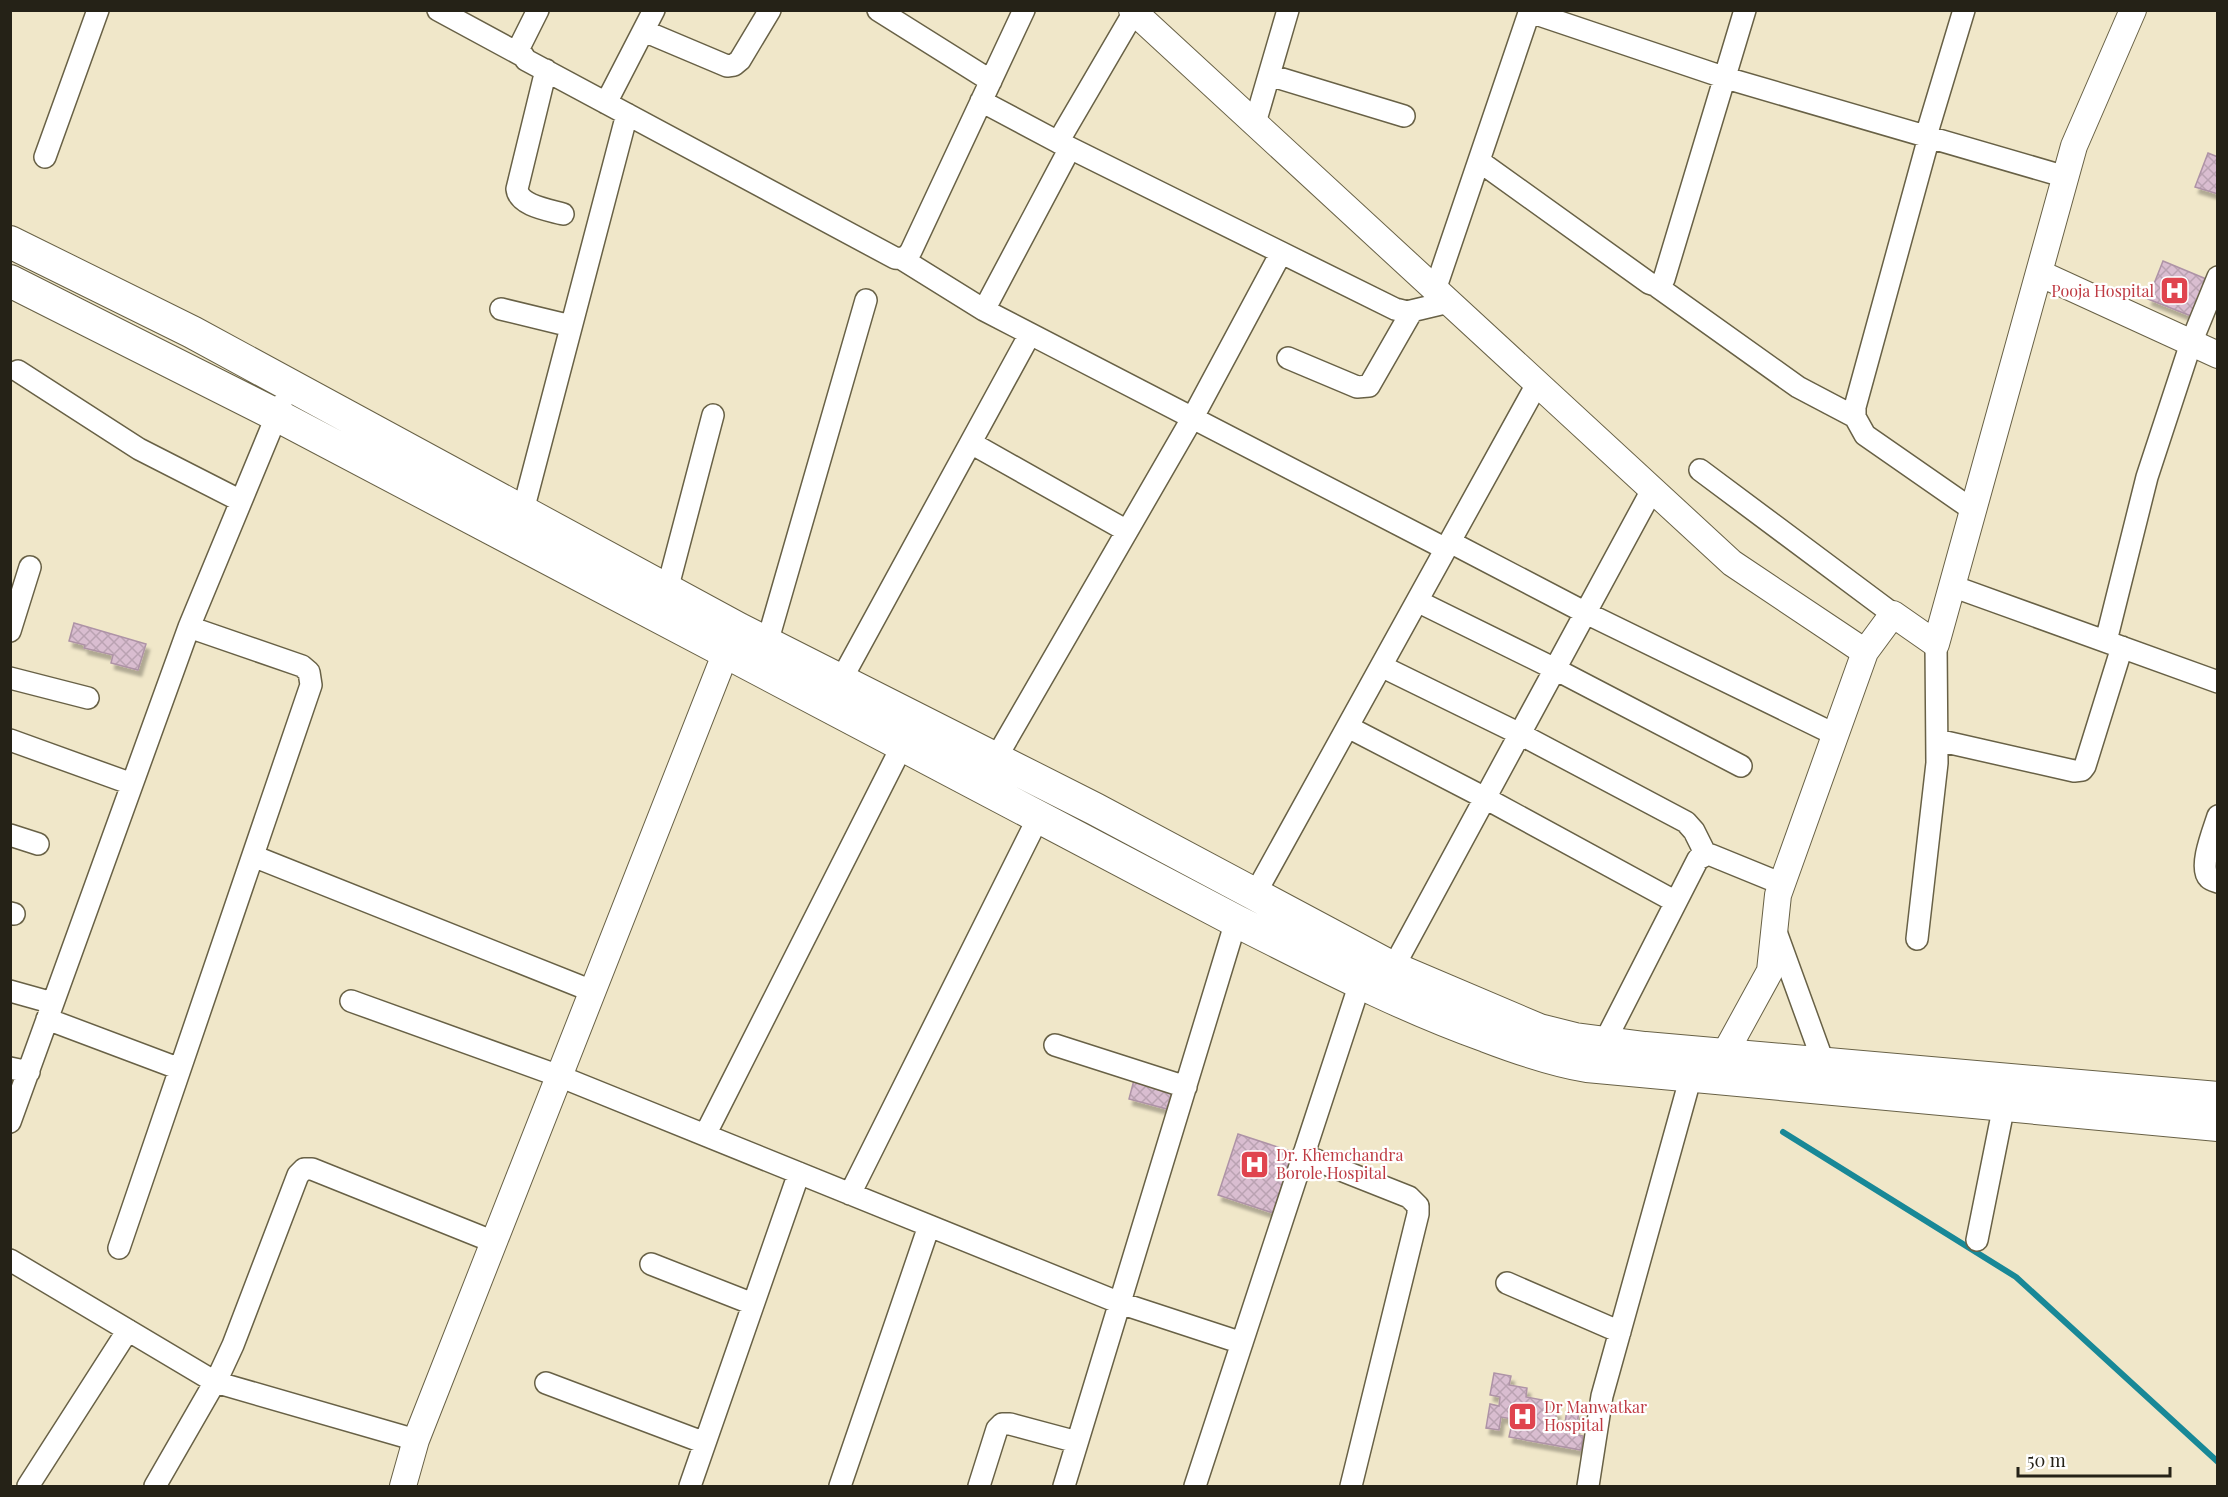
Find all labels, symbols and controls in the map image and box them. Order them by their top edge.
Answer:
hospital icon: Pooja Hospital [2159,275,2191,307]
place label: Pooja Hospital [2051,280,2154,301]
place label: Dr. Khemchandra Borole Hospital [1276,1144,1403,1183]
hospital icon: Dr. Khemchandra Borole Hospital [1239,1148,1271,1180]
place label: Dr Manwatkar Hospital [1544,1396,1647,1435]
hospital icon: Dr Manwatkar Hospital [1507,1400,1539,1432]
scale bar [2018,1440,2170,1478]
text: 50 m [2027,1448,2066,1472]

